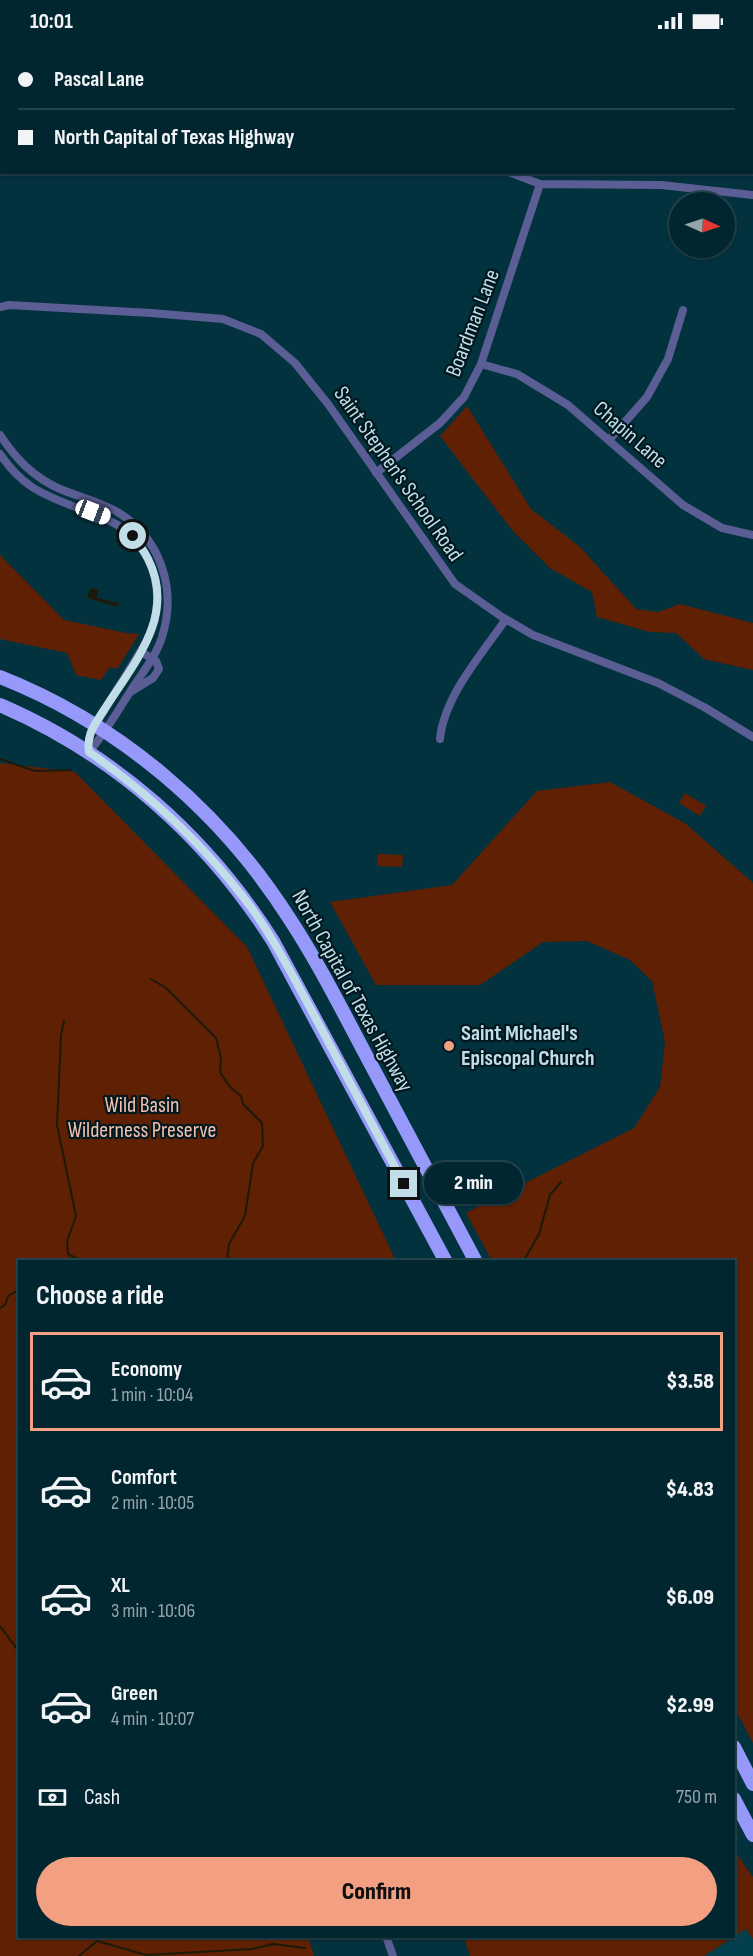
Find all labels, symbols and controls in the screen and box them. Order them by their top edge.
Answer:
text: 10:01 [30,8,73,35]
text: Pascal Lane [54,66,144,93]
text: North Capital of Texas Highway [54,124,294,151]
north arrow [669,192,735,258]
map controls [669,192,735,258]
street label: Boardman Lane [440,265,506,381]
street label: Saint Stephen's School Road [327,381,469,567]
street label: Chapin Lane [587,395,673,475]
car [73,497,113,527]
route start [119,522,146,549]
street label: North Capital of Texas Highway [285,885,419,1097]
place label: Saint Michael's Episcopal Church [461,1020,595,1072]
marker: Saint Michael's Episcopal Church [442,1039,456,1053]
park label: Wild Basin Wilderness Preserve [68,1092,216,1144]
callout: 2 min [425,1163,524,1205]
route end [390,1170,417,1197]
text: 2 min [454,1171,493,1195]
text: Choose a ride [36,1280,164,1312]
icon: car [39,1355,93,1409]
text: Economy [111,1356,182,1383]
text: $3.58 [666,1368,714,1395]
text: 1 min · 10:04 [111,1383,193,1407]
icon: car [39,1463,93,1517]
text: Comfort [111,1464,177,1491]
text: $4.83 [666,1476,714,1503]
text: 2 min · 10:05 [111,1491,194,1515]
icon: car [39,1571,93,1625]
text: XL [111,1572,130,1599]
text: $6.09 [666,1584,714,1611]
text: 3 min · 10:06 [111,1599,195,1623]
icon: car [39,1679,93,1733]
text: Green [111,1680,158,1707]
text: $2.99 [666,1692,714,1719]
text: 4 min · 10:07 [111,1707,194,1731]
icon: cash [36,1781,69,1814]
text: Cash [84,1784,120,1811]
text: 750 m [676,1785,717,1809]
button: Confirm [36,1857,717,1926]

